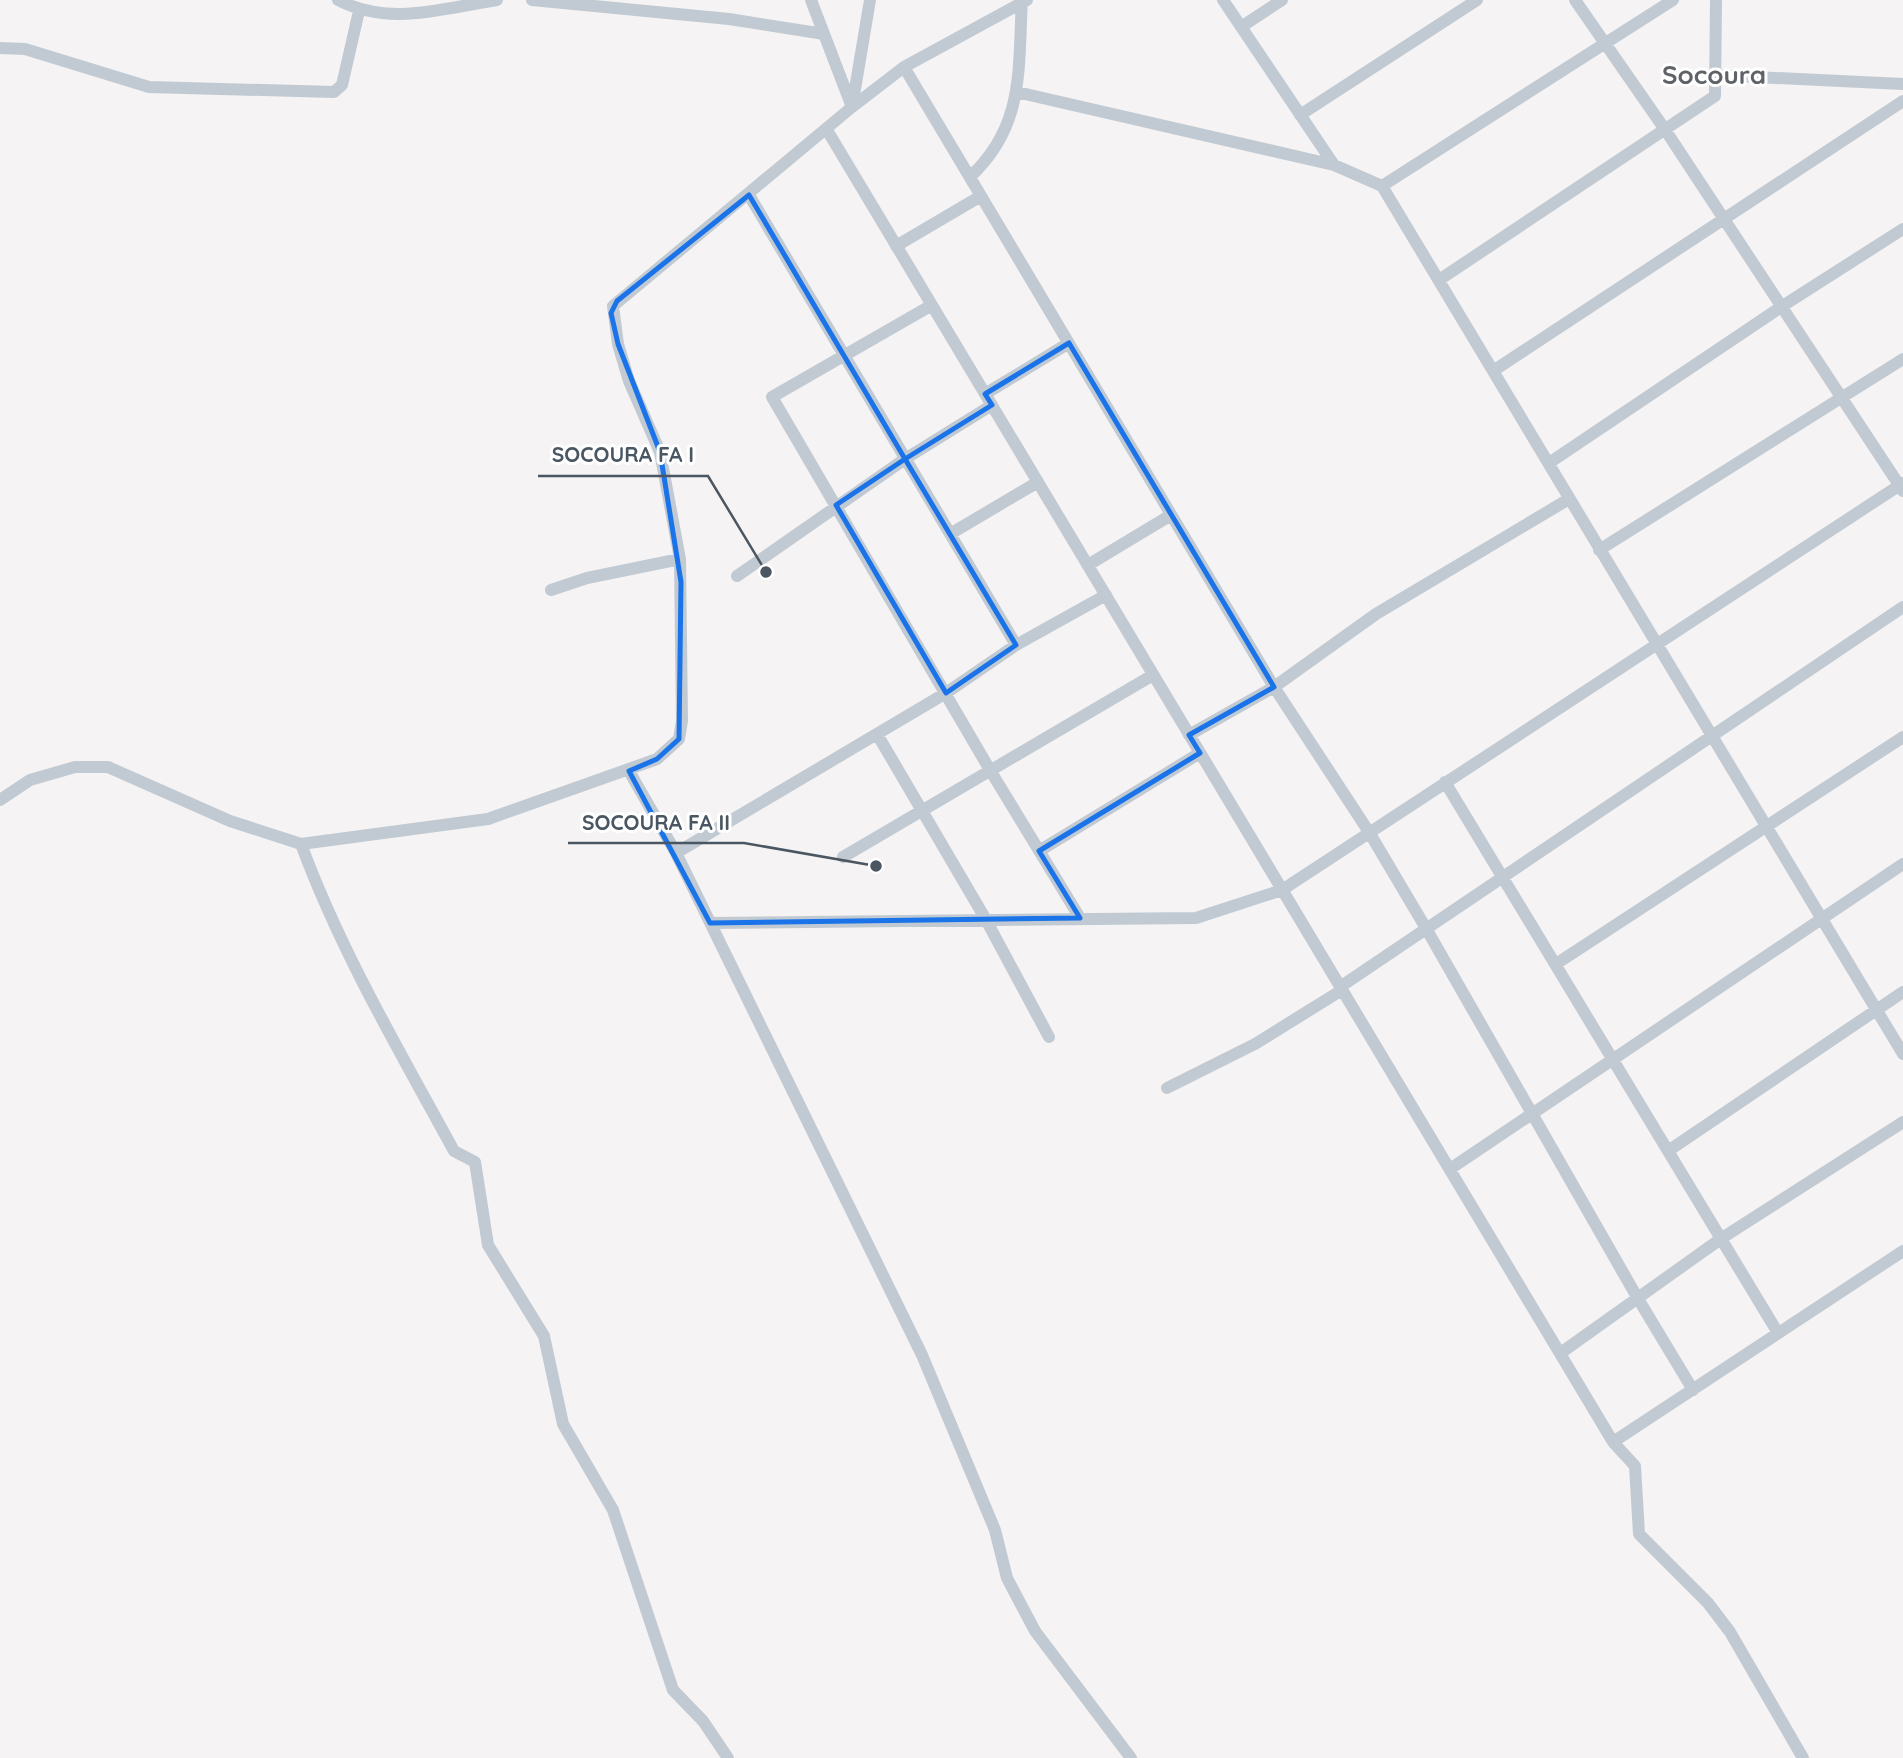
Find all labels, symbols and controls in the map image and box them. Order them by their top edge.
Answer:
district label: Socoura [1662,58,1766,91]
callout: SOCOURA FA I [538,434,708,476]
text: SOCOURA FA I [552,441,694,467]
callout: SOCOURA FA II [568,801,744,843]
text: SOCOURA FA II [582,809,730,835]

